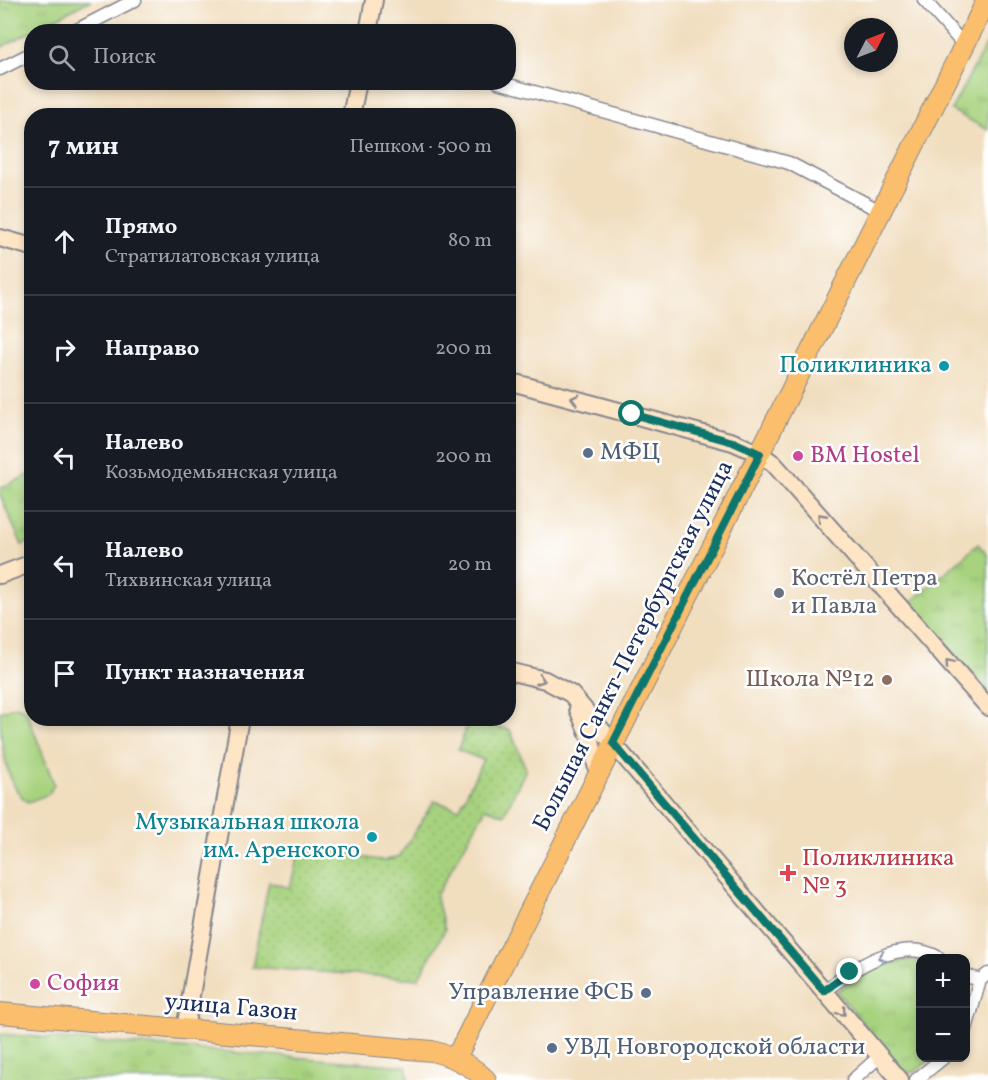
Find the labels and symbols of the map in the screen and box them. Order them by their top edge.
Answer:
north arrow [844,18,898,72]
place label: Поликлиника [779,349,932,383]
marker: Поликлиника [937,359,951,373]
one-way arrow [571,394,581,406]
route start [618,400,644,426]
place label: МФЦ [600,436,661,470]
place label: BM Hostel [810,439,920,473]
marker: МФЦ [581,446,595,460]
marker: BM Hostel [791,449,805,463]
street label: Большая Санкт-Петербургская улица [525,455,743,837]
one-way arrow [817,513,828,524]
place label: Костёл Петра и Павла [791,562,938,624]
marker: Костёл Петра и Павла [772,586,786,600]
one-way arrow [946,659,957,670]
place label: Школа №12 [745,663,875,697]
one-way arrow [535,672,545,685]
marker: Школа №12 [880,673,894,687]
place label: Музыкальная школа им. Аренского [135,806,360,868]
marker: Музыкальная школа им. Аренского [365,830,379,844]
place label: Поликлиника № 3 [802,842,955,904]
marker: Поликлиника № 3 [779,864,797,882]
one-way arrow [877,950,888,963]
route end [836,958,862,984]
place label: София [47,967,119,1001]
place label: Управление ФСБ [449,976,634,1010]
marker: София [28,977,42,991]
street label: улица Газон [163,985,299,1031]
marker: Управление ФСБ [639,986,653,1000]
one-way arrow [834,1005,845,1016]
place label: УВД Новгородской области [564,1031,865,1065]
marker: УВД Новгородской области [545,1041,559,1055]

